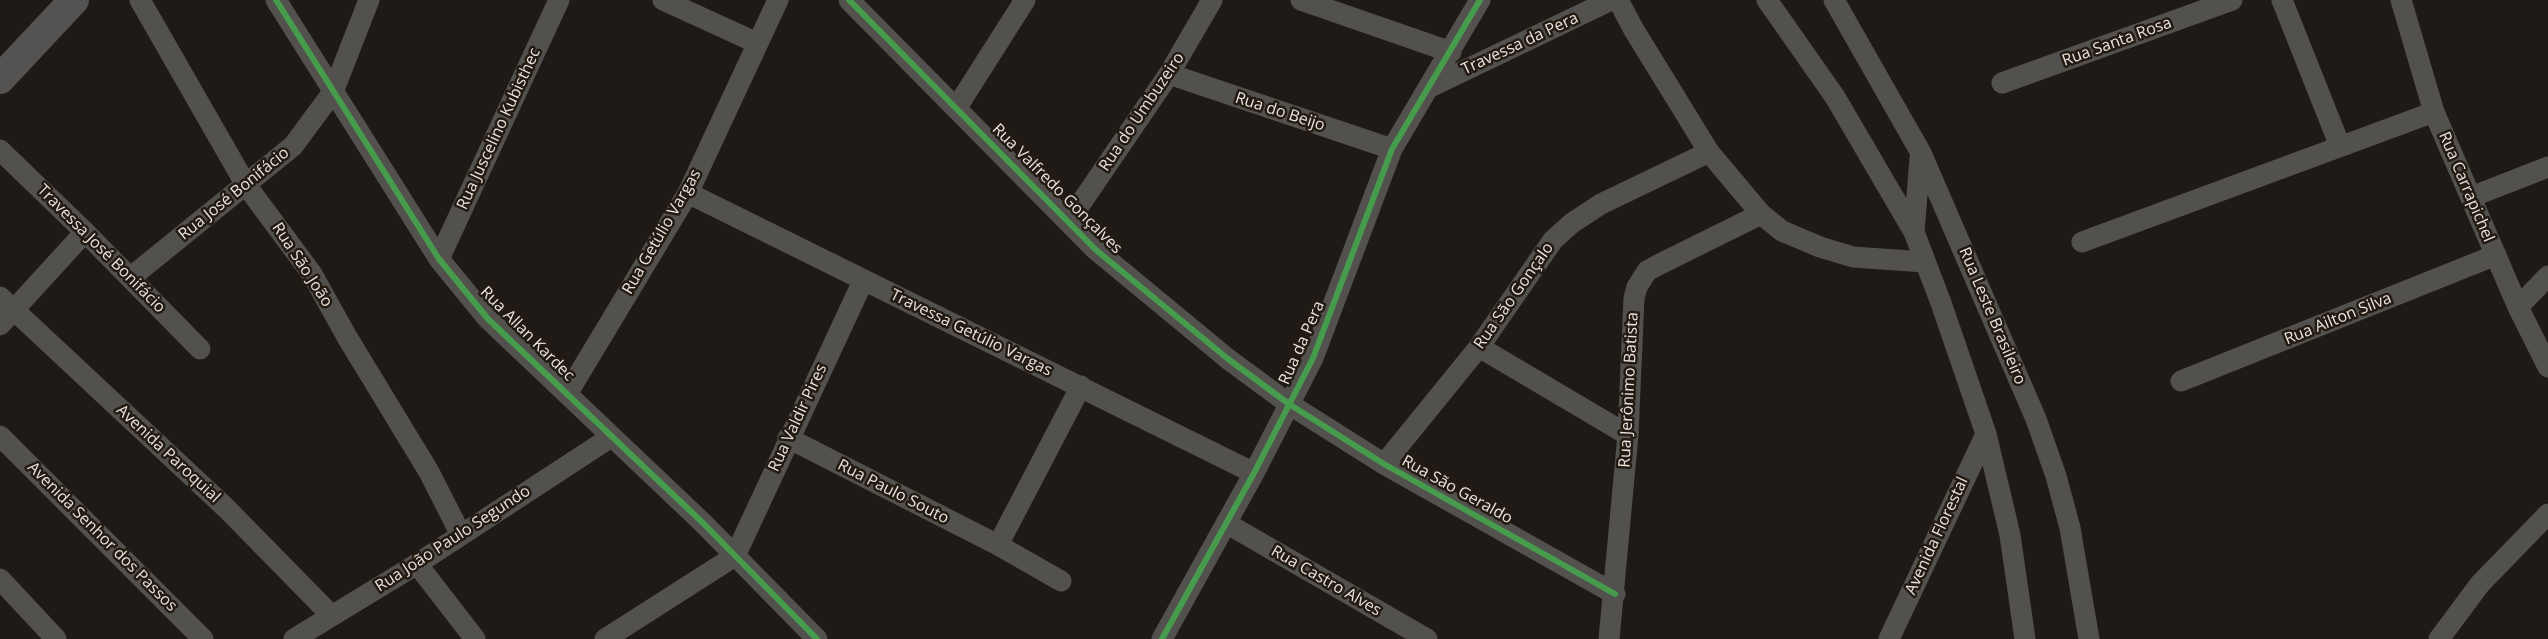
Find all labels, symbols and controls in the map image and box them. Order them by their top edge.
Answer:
street label: Travessa da Pera [1459,9,1581,79]
street label: Rua Santa Rosa [2060,13,2174,71]
street label: Rua Juscelino Kubisthec [453,45,545,213]
street label: Rua do Umbuzeiro [1095,49,1189,175]
street label: Rua do Beijo [1233,88,1327,136]
street label: Rua Valfredo Gonçalves [988,120,1126,258]
street label: Rua Carrapichel [2434,129,2498,245]
street label: Rua José Bonifácio [175,143,293,245]
street label: Rua Getúlio Vargas [618,166,706,298]
street label: Travessa José Bonifácio [33,181,169,317]
street label: Rua São João [268,219,336,311]
street label: Rua São Gonçalo [1470,239,1558,353]
street label: Rua Leste Brasileiro [1954,245,2030,387]
street label: Rua Allan Kardec [476,283,578,385]
street label: Travessa Getúlio Vargas [887,285,1055,381]
street label: Rua Ailton Silva [2282,289,2394,349]
street label: Rua da Pera [1275,298,1329,388]
street label: Rua Jerônimo Batista [1615,312,1643,468]
street label: Rua Valdir Pires [765,361,831,475]
street label: Avenida Paroquial [112,401,224,507]
street label: Rua São Geraldo [1398,452,1516,528]
street label: Rua Paulo Souto [834,456,952,528]
street label: Avenida Senhor dos Passos [23,458,181,616]
street label: Avenida Florestal [1901,474,1973,598]
street label: Rua João Paulo Segundo [372,482,534,596]
street label: Rua Castro Alves [1267,542,1385,620]

